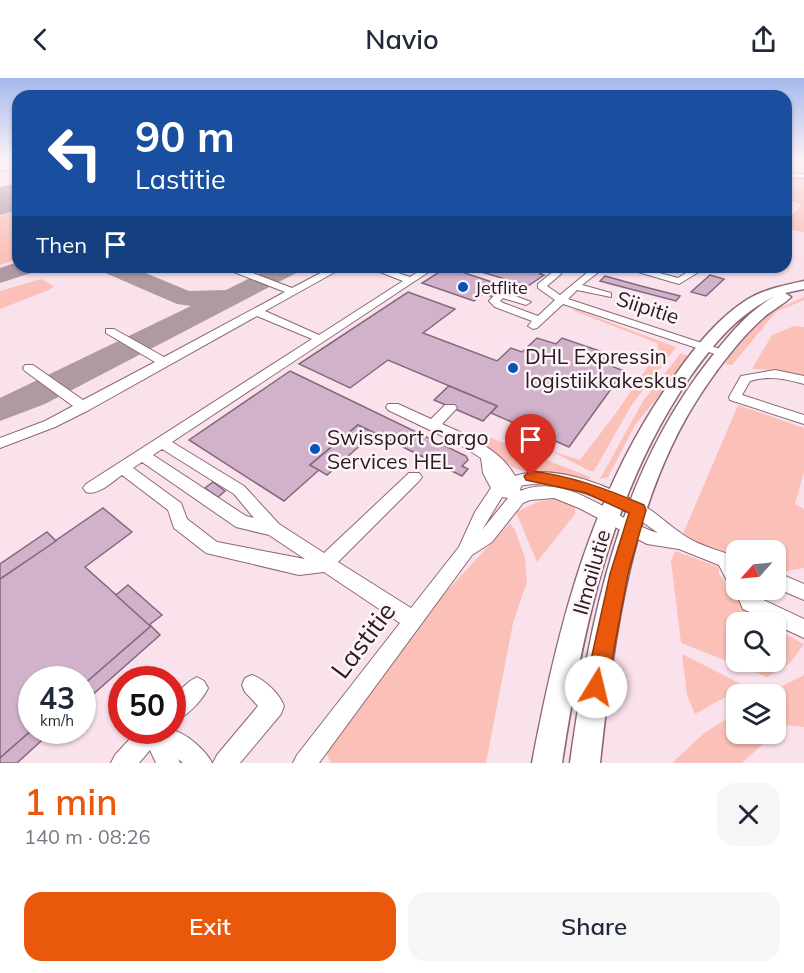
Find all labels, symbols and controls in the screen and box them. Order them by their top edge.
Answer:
text: Navio [365,22,439,56]
icon: back [24,23,57,56]
icon: share [747,23,780,56]
text: 90 m [135,110,235,163]
icon: left [36,114,114,192]
text: Lastitie [135,162,226,196]
icon: arrive [99,228,132,261]
text: Then [36,231,87,259]
place label: Jetflite [475,276,528,299]
marker: Jetflite [456,280,470,294]
street label: Siipitie [613,285,683,329]
place label: DHL Expressin logistiikkakeskus [525,343,687,393]
marker: DHL Expressin logistiikkakeskus [506,361,520,375]
pin [505,414,556,476]
icon: arrive [514,423,547,456]
place label: Swissport Cargo Services HEL [327,424,488,474]
marker: Swissport Cargo Services HEL [308,442,322,456]
street label: Ilmailutie [566,526,616,618]
north arrow [726,540,786,600]
map controls [726,540,786,744]
street label: Lastitie [324,595,402,685]
button: search [726,612,786,672]
position arrow [564,655,628,719]
speed limit sign: 50 [108,666,186,744]
text: 43 [39,679,75,717]
button: layers [726,684,786,744]
text: km/h [40,711,74,730]
text: 1 min [24,779,118,824]
button: close [717,783,780,846]
text: 140 m · 08:26 [24,824,150,849]
button: Exit [24,892,396,961]
button: Share [408,892,780,961]

